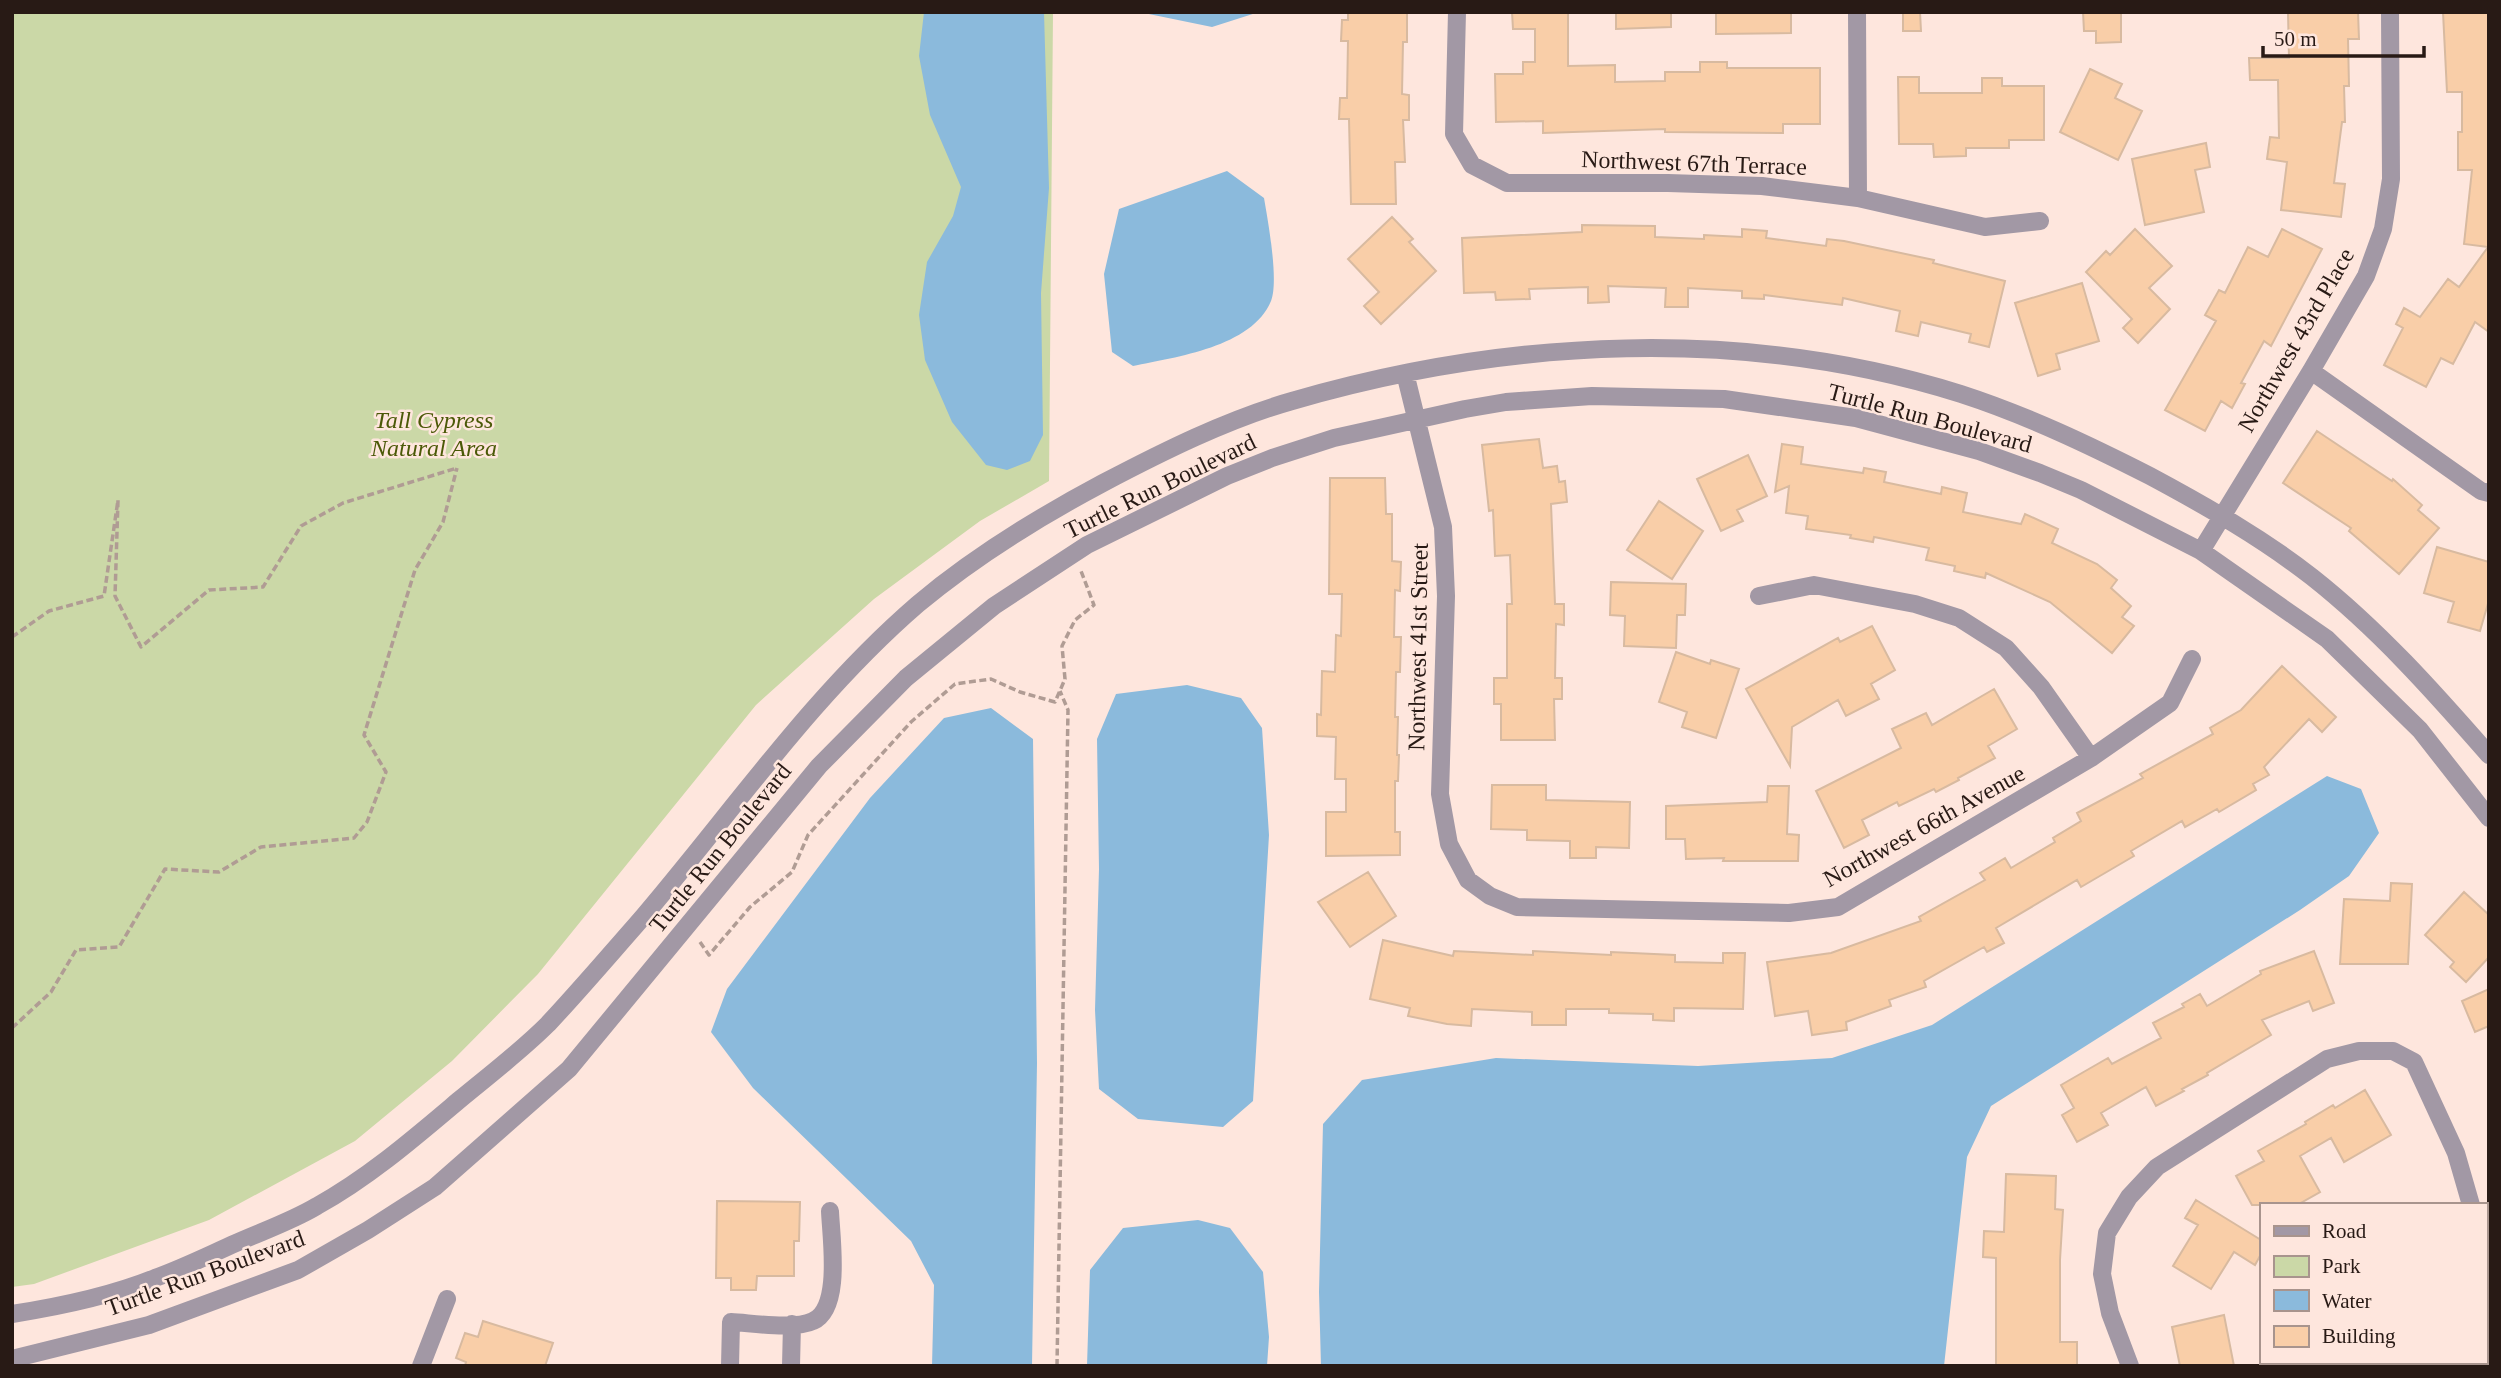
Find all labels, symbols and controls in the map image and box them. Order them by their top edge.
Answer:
scale bar [2263,14,2424,58]
text: 50 m [2274,27,2317,51]
street label: Northwest 67th Terrace [1581,146,1807,180]
street label: Northwest 43rd Place [2233,243,2359,437]
street label: Turtle Run Boulevard [1825,378,2035,458]
park label: Tall Cypress Natural Area [370,407,497,461]
street label: Turtle Run Boulevard [1060,428,1260,544]
street label: Northwest 41st Street [1403,542,1433,751]
street label: Turtle Run Boulevard [644,758,796,938]
street label: Northwest 66th Avenue [1819,760,2029,892]
legend [2260,1203,2487,1364]
text: Road [2322,1219,2367,1243]
street label: Turtle Run Boulevard [102,1225,308,1321]
text: Park [2322,1254,2361,1278]
text: Water [2322,1289,2372,1313]
text: Building [2322,1324,2396,1348]

